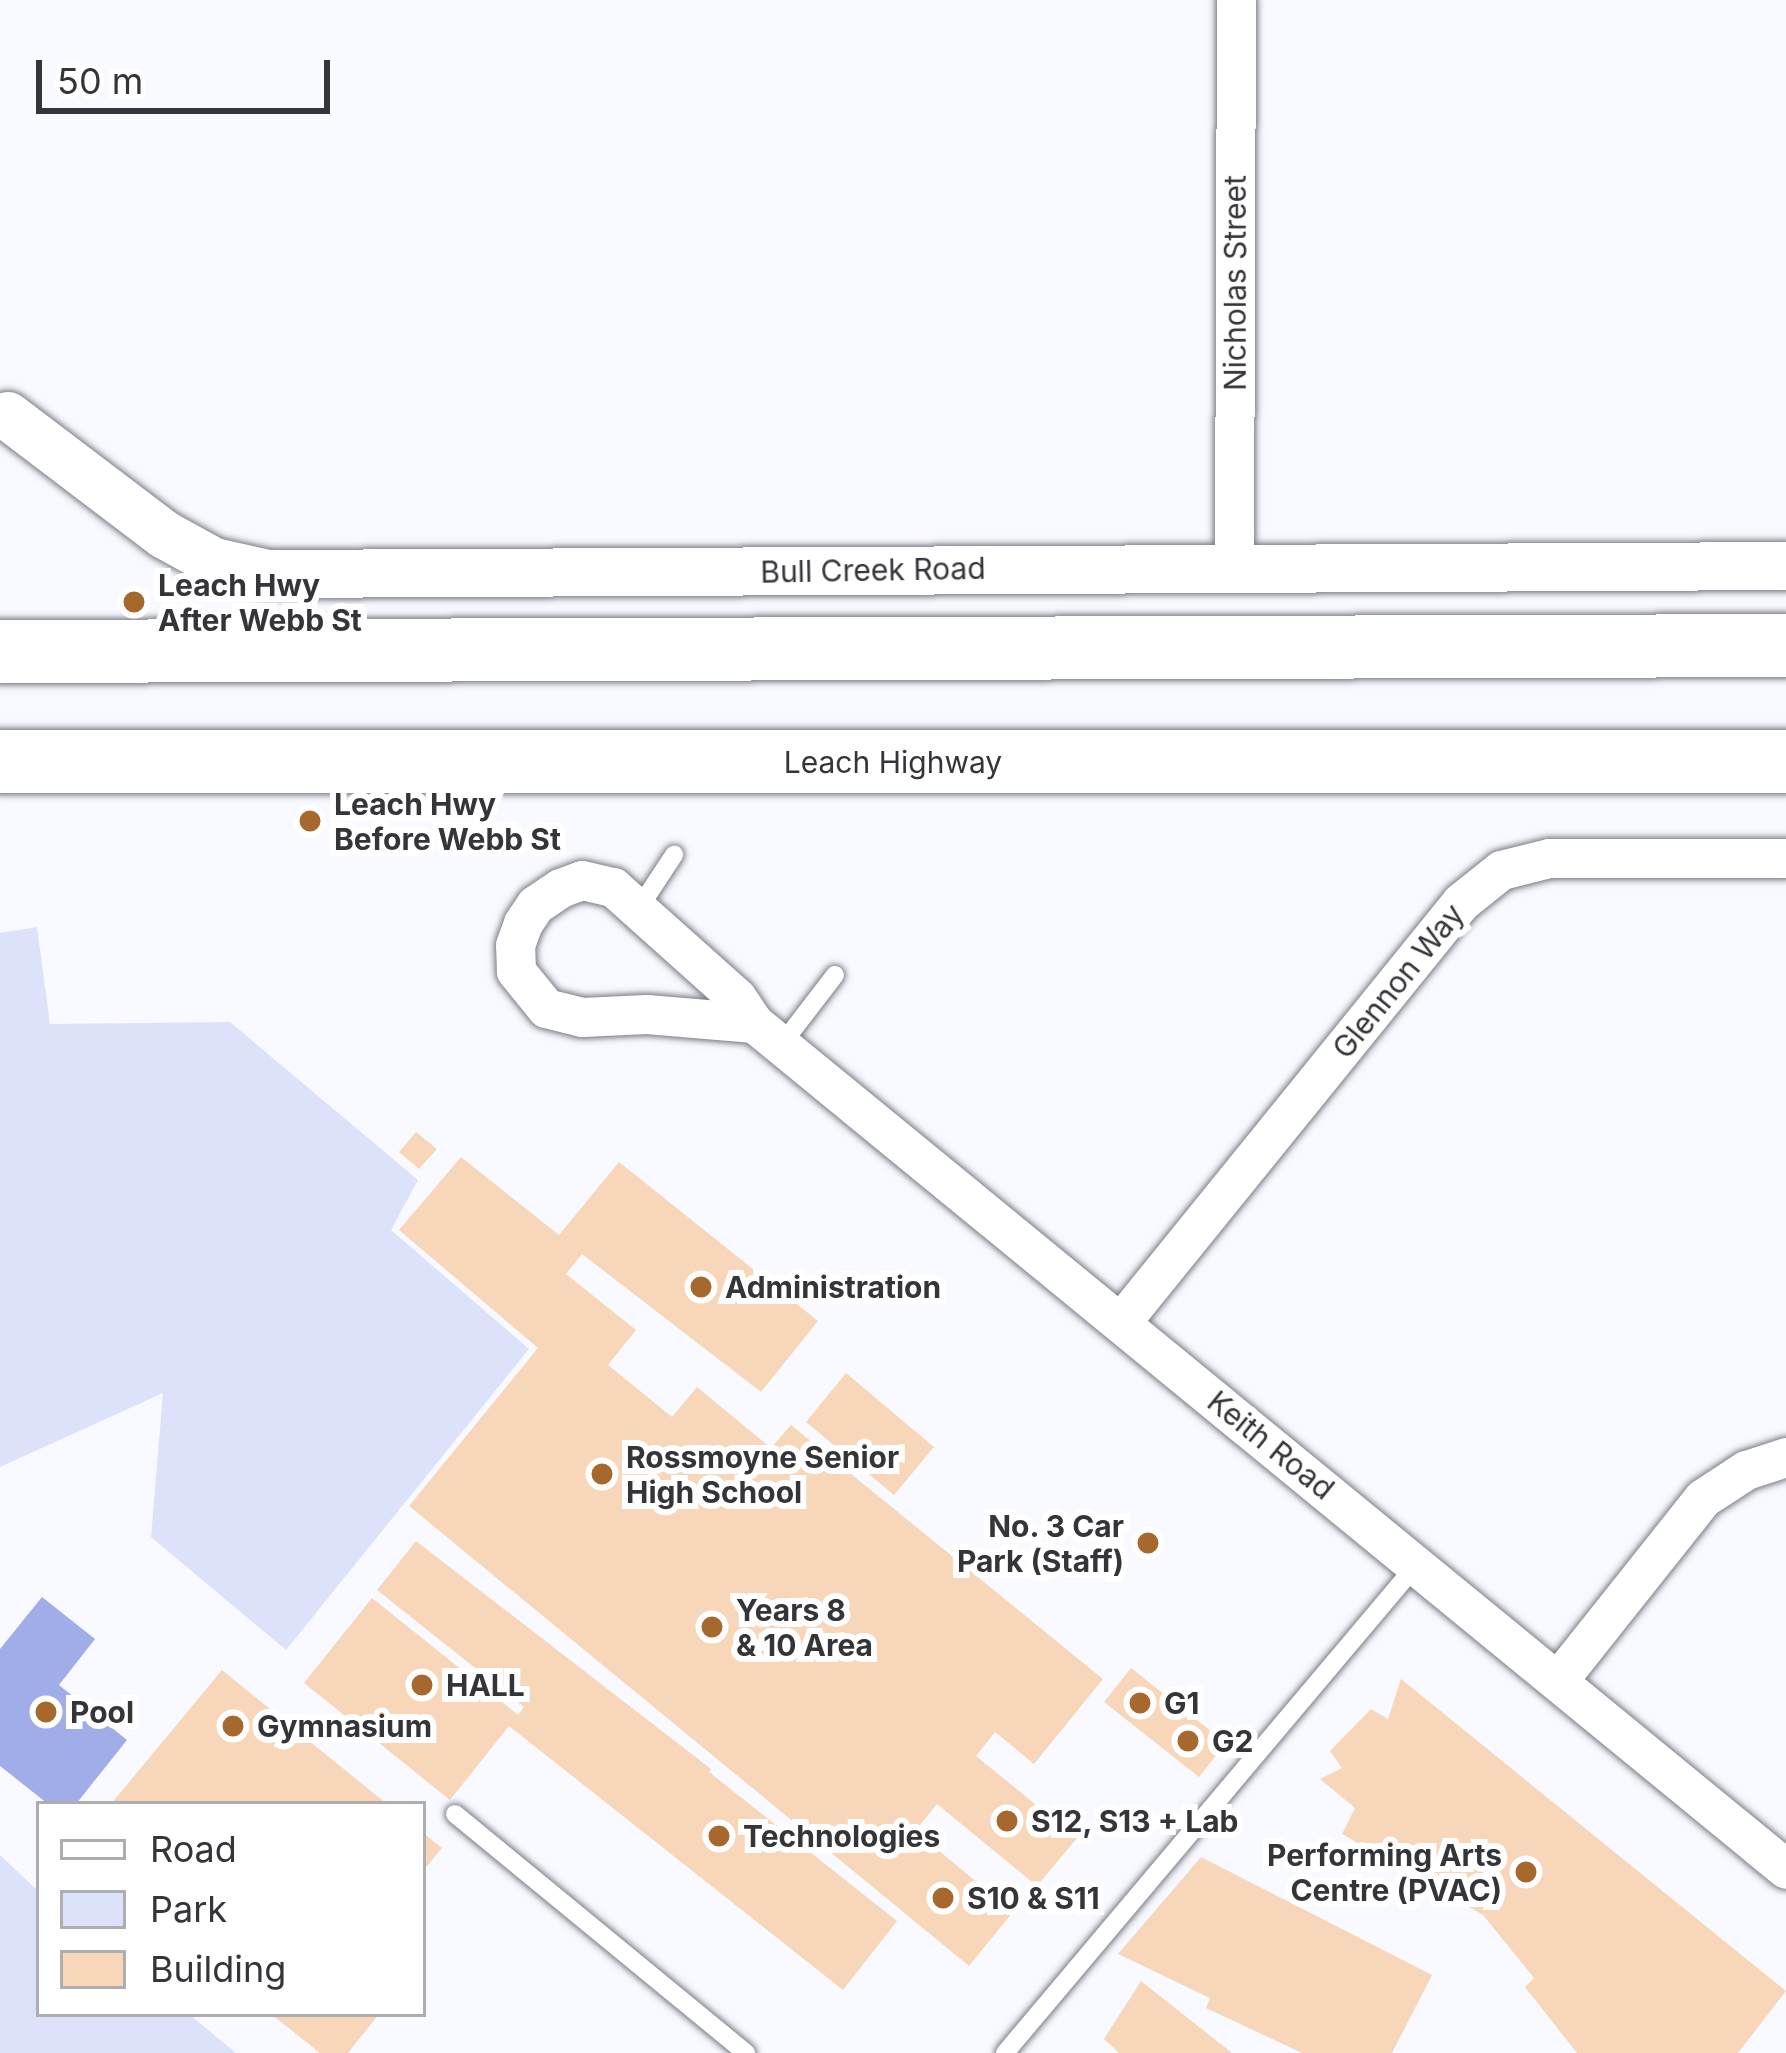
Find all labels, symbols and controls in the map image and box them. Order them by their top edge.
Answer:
scale bar [42,36,336,110]
text: 50 m [57,59,143,103]
street label: Nicholas Street [1217,175,1253,391]
street label: Bull Creek Road [760,550,986,590]
place label: Leach Hwy After Webb St [158,567,362,638]
marker: Leach Hwy After Webb St [121,589,147,615]
street label: Leach Highway [784,744,1002,780]
place label: Leach Hwy Before Webb St [334,786,561,856]
marker: Leach Hwy Before Webb St [297,808,323,834]
street label: Glennon Way [1325,897,1471,1065]
place label: Administration [725,1269,941,1305]
marker: Administration [688,1274,714,1300]
street label: Keith Road [1201,1383,1341,1507]
place label: Rossmoyne Senior High School [626,1439,899,1510]
marker: Rossmoyne Senior High School [589,1461,615,1487]
place label: No. 3 Car Park (Staff) [957,1508,1124,1579]
marker: No. 3 Car Park (Staff) [1135,1530,1161,1556]
place label: Years 8 & 10 Area [736,1592,873,1662]
marker: Years 8 & 10 Area [699,1614,725,1640]
place label: HALL [446,1667,525,1703]
marker: HALL [409,1672,435,1698]
place label: G1 [1164,1685,1199,1721]
marker: G1 [1127,1690,1153,1716]
place label: Pool [70,1694,134,1730]
marker: Pool [33,1699,59,1725]
place label: Gymnasium [257,1708,432,1744]
marker: Gymnasium [220,1713,246,1739]
place label: G2 [1212,1723,1253,1759]
marker: G2 [1175,1728,1201,1754]
legend [36,1801,426,2017]
place label: S12, S13 + Lab [1031,1803,1239,1839]
marker: S12, S13 + Lab [994,1808,1020,1834]
place label: Technologies [743,1818,940,1854]
marker: Technologies [706,1823,732,1849]
text: Road [150,1827,237,1871]
place label: Performing Arts Centre (PVAC) [1267,1837,1502,1908]
marker: Performing Arts Centre (PVAC) [1513,1859,1539,1885]
place label: S10 & S11 [967,1880,1100,1916]
marker: S10 & S11 [930,1885,956,1911]
text: Park [150,1887,227,1931]
text: Building [150,1947,286,1991]

